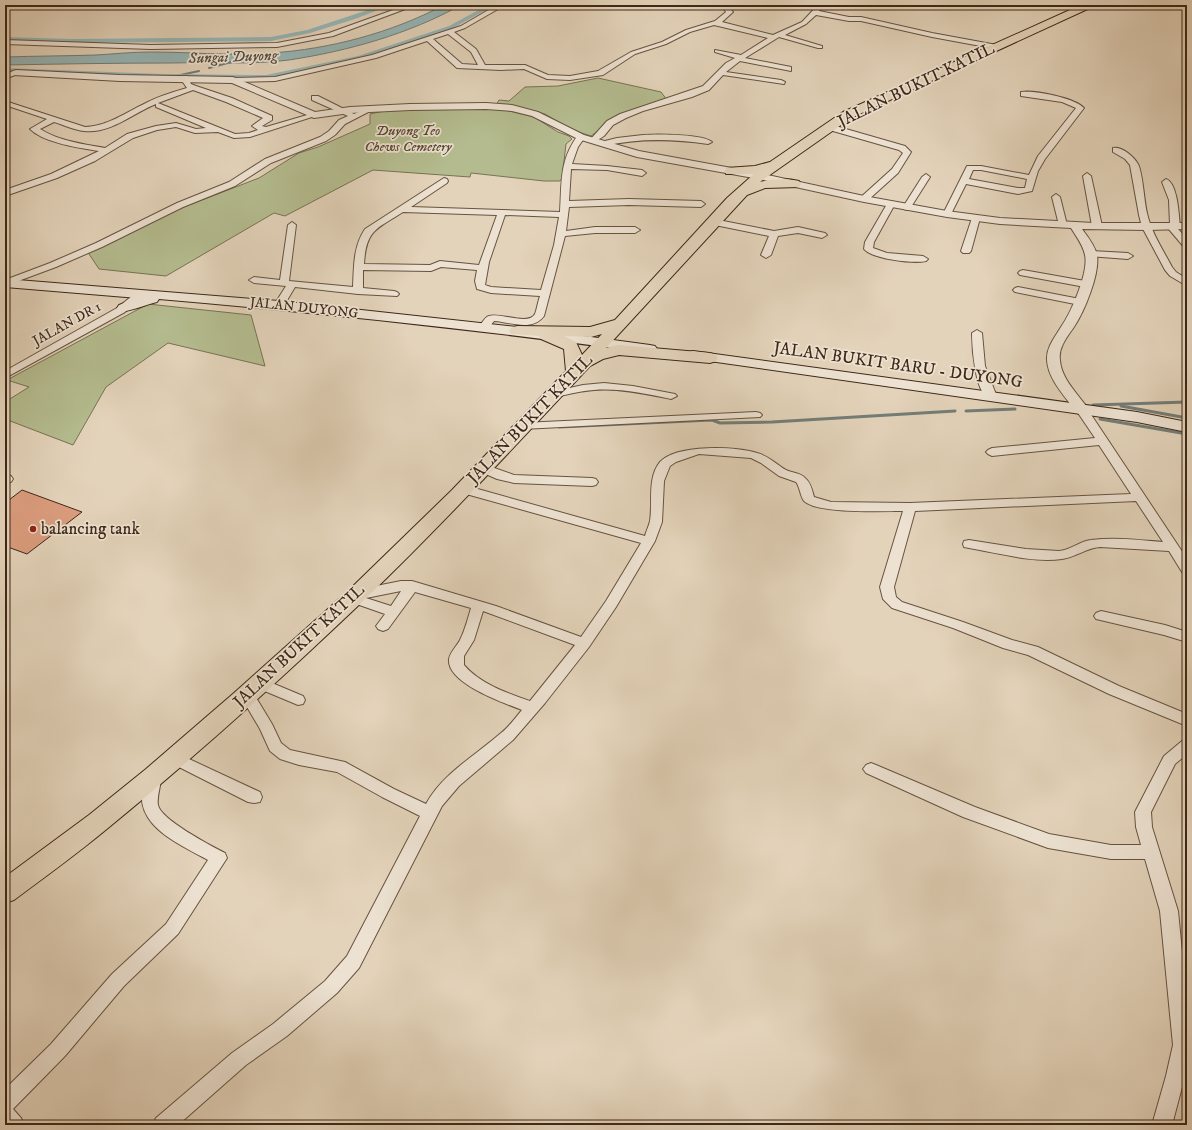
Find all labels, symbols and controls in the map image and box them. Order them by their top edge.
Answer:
street label: JALAN BUKIT KATIL [832,37,998,133]
water label: Sungai Duyong [187,46,280,68]
park label: Duyong Teo Chews Cemetery [364,122,453,156]
street label: JALAN DUYONG [247,293,359,323]
street label: JALAN DR 1 [28,298,104,351]
street label: JALAN BUKIT BARU - DUYONG [770,336,1024,393]
street label: JALAN BUKIT KATIL [461,349,598,490]
place label: balancing tank [41,518,140,540]
marker: balancing tank [28,524,38,534]
street label: JALAN BUKIT KATIL [227,579,369,714]

